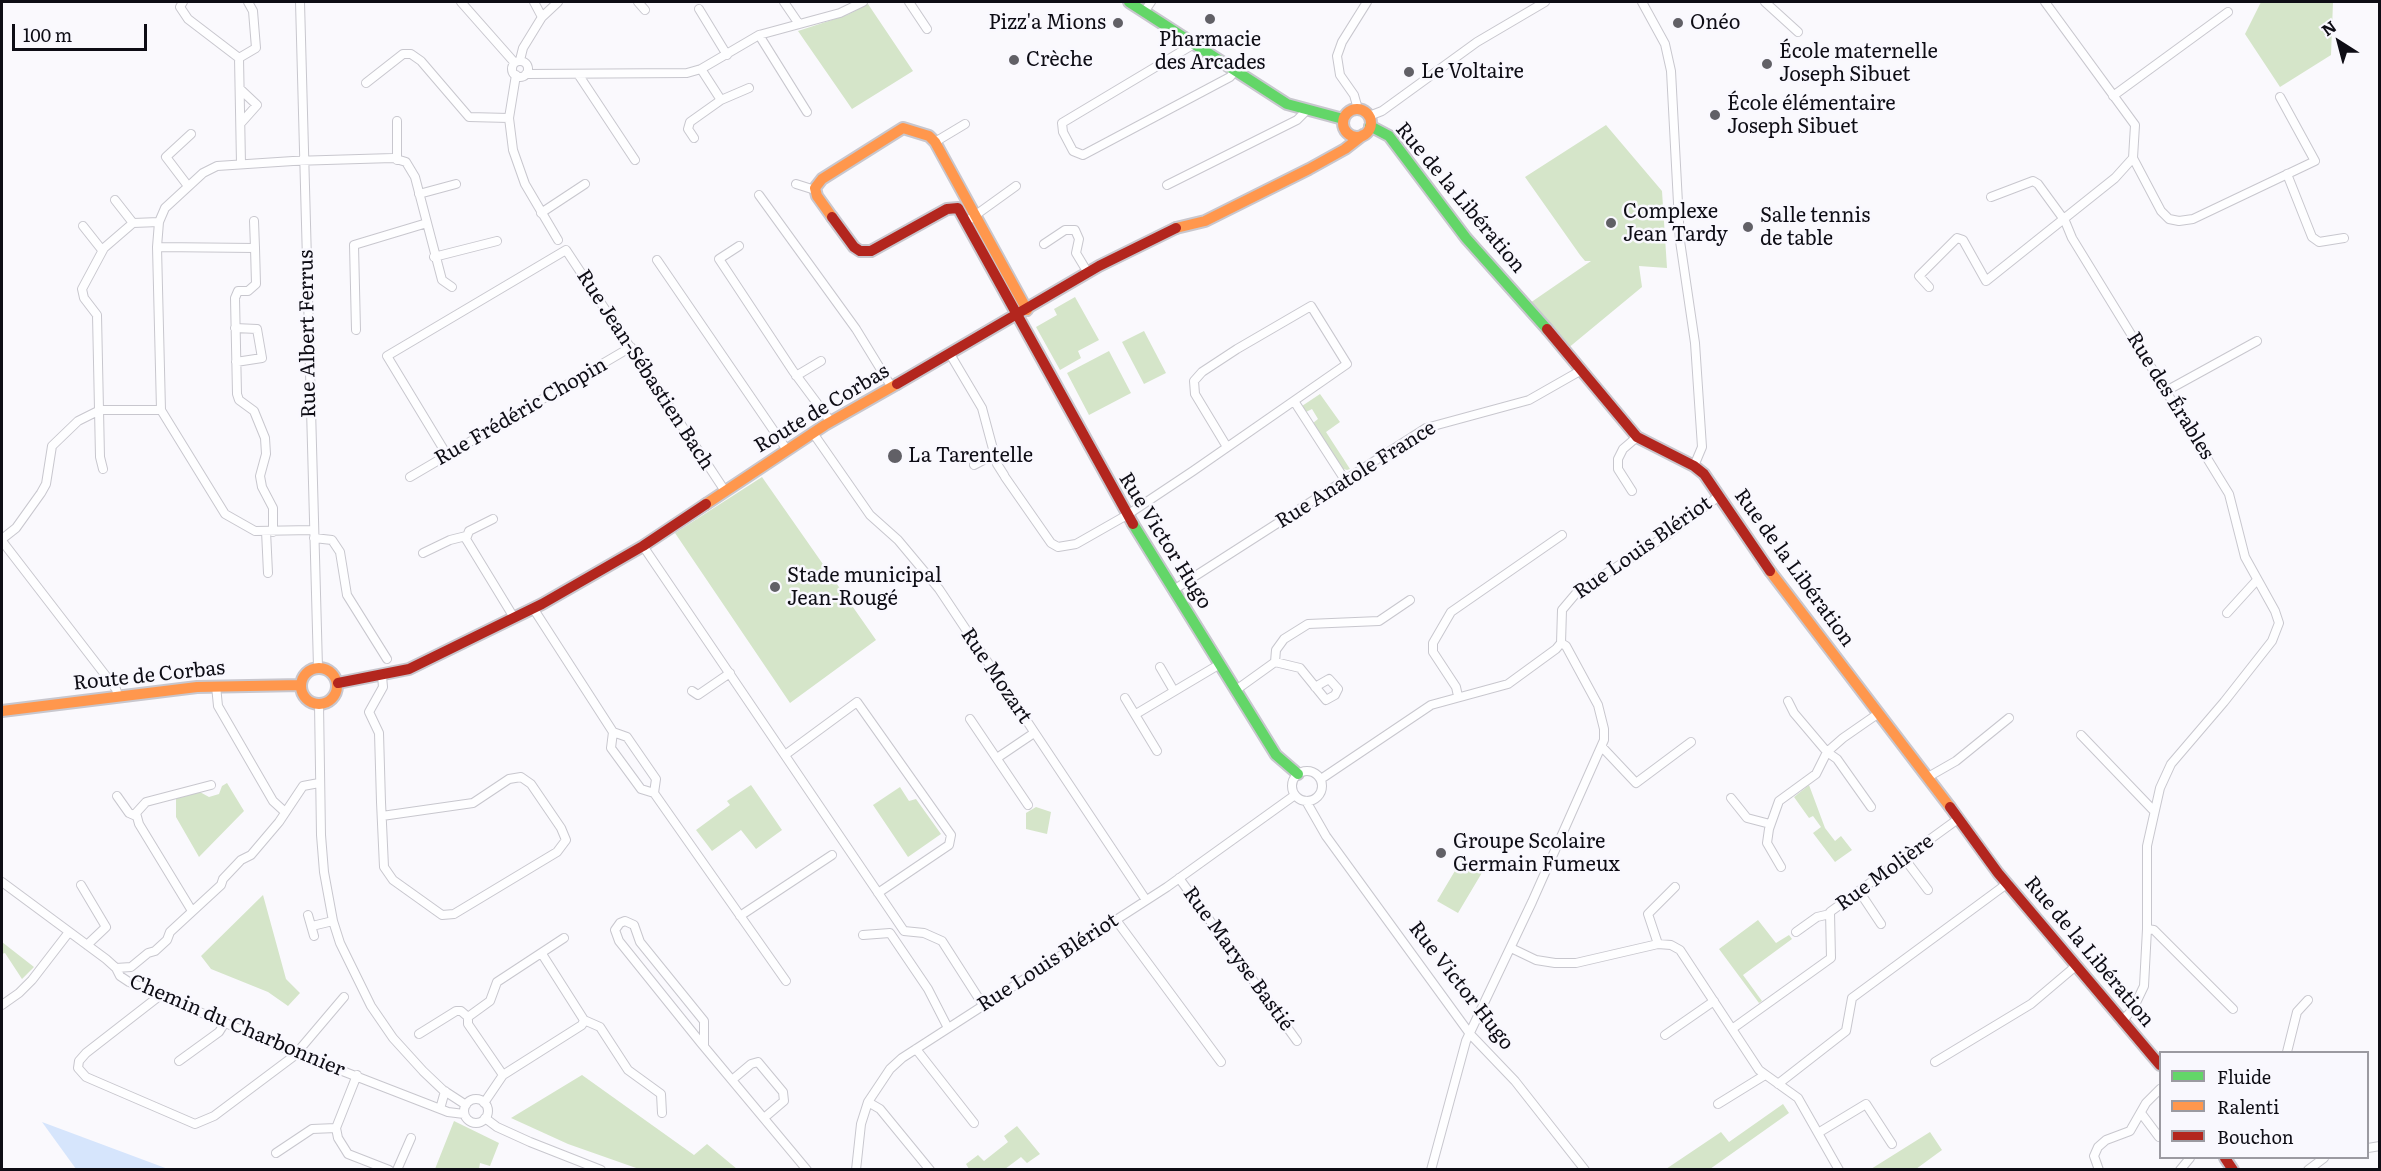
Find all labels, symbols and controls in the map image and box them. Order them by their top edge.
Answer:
place label: Pizz'a Mions [988,11,1106,35]
place label: Onéo [1690,11,1740,35]
scale bar [15,12,150,50]
marker: Pharmacie des Arcades [1203,12,1217,26]
north arrow [2309,12,2369,72]
text: N [2316,14,2341,41]
marker: Pizz'a Mions [1111,16,1125,30]
marker: Onéo [1671,16,1685,30]
text: 100 m [23,21,72,48]
place label: Pharmacie des Arcades [1155,28,1265,75]
place label: École maternelle Joseph Sibuet [1779,40,1938,87]
place label: Crèche [1026,48,1093,72]
marker: Crèche [1007,53,1021,67]
marker: École maternelle Joseph Sibuet [1760,57,1774,71]
place label: Le Voltaire [1421,60,1524,84]
marker: Le Voltaire [1402,65,1416,79]
place label: École élémentaire Joseph Sibuet [1727,92,1896,139]
marker: École élémentaire Joseph Sibuet [1708,108,1722,122]
street label: Rue de la Libération [1390,118,1530,278]
place label: Complexe Jean Tardy [1623,200,1728,247]
place label: Salle tennis de table [1760,204,1870,251]
marker: Complexe Jean Tardy [1604,216,1618,230]
marker: Salle tennis de table [1741,220,1755,234]
street label: Rue Albert Ferrus [295,250,321,418]
street label: Rue Jean-Sébastien Bach [571,265,719,475]
street label: Rue des Érables [2121,328,2219,464]
street label: Rue Frédéric Chopin [430,353,612,471]
street label: Route de Corbas [750,359,894,459]
street label: Rue Anatole France [1272,416,1440,534]
place label: La Tarentelle [908,444,1033,468]
marker: La Tarentelle [886,447,904,465]
street label: Rue Victor Hugo [1113,468,1217,614]
street label: Rue de la Libération [1729,484,1859,652]
street label: Rue Louis Blériot [1569,491,1717,605]
place label: Stade municipal Jean-Rougé [787,564,942,611]
marker: Stade municipal Jean-Rougé [768,580,782,594]
street label: Rue Mozart [955,624,1037,728]
street label: Route de Corbas [72,656,226,696]
place label: Groupe Scolaire Germain Fumeux [1453,830,1620,877]
street label: Rue Molière [1831,830,1939,916]
marker: Groupe Scolaire Germain Fumeux [1434,846,1448,860]
street label: Rue de la Libération [2019,872,2159,1032]
street label: Rue Maryse Bastié [1178,882,1298,1036]
street label: Rue Louis Blériot [973,909,1123,1017]
street label: Rue Victor Hugo [1403,917,1519,1055]
street label: Chemin du Charbonnier [126,970,348,1082]
legend [2159,1051,2369,1159]
text: Fluide [2217,1063,2271,1090]
text: Ralenti [2217,1093,2279,1120]
text: Bouchon [2217,1123,2294,1150]

